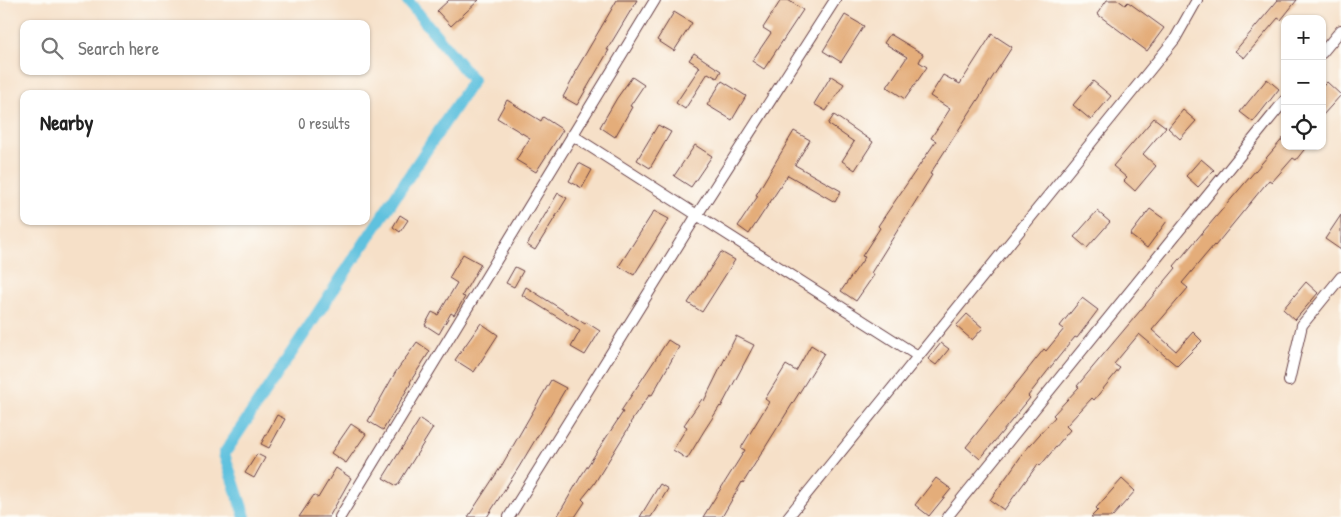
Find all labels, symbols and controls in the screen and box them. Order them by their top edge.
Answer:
map controls [1281,15,1326,150]
button: + [1281,15,1326,60]
search box [20,20,370,75]
icon: search [38,34,66,62]
text: Search here [78,35,159,61]
button: − [1281,60,1326,105]
button: locate [1281,105,1326,150]
text: Nearby [40,108,93,137]
text: 0 results [298,112,350,134]

